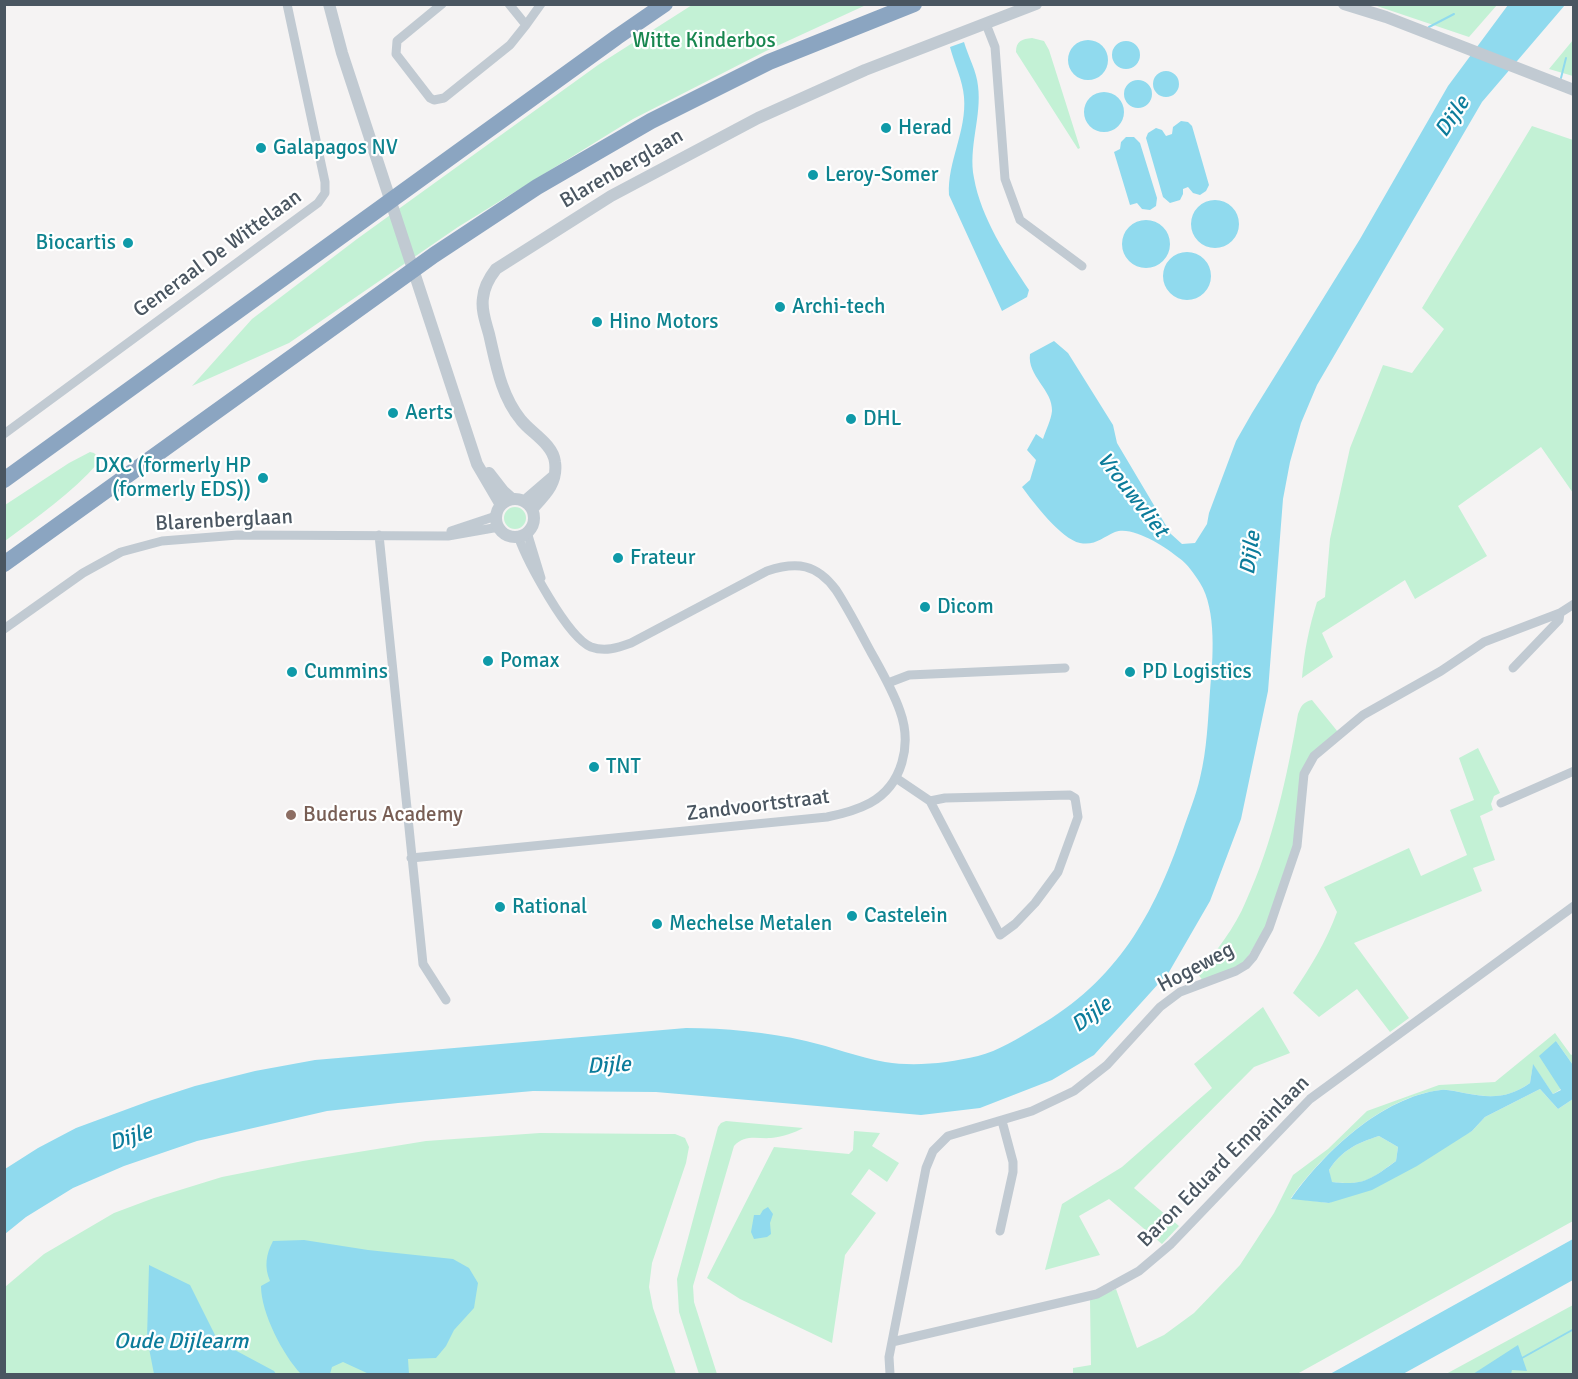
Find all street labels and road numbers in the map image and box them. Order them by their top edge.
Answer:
street label: Blarenberglaan [556,124,688,214]
street label: Generaal De Wittelaan [129,185,307,323]
street label: Blarenberglaan [154,505,294,537]
street label: Zandvoortstraat [685,785,831,827]
street label: Hogeweg [1153,937,1239,999]
street label: Baron Eduard Empainlaan [1133,1071,1315,1253]

